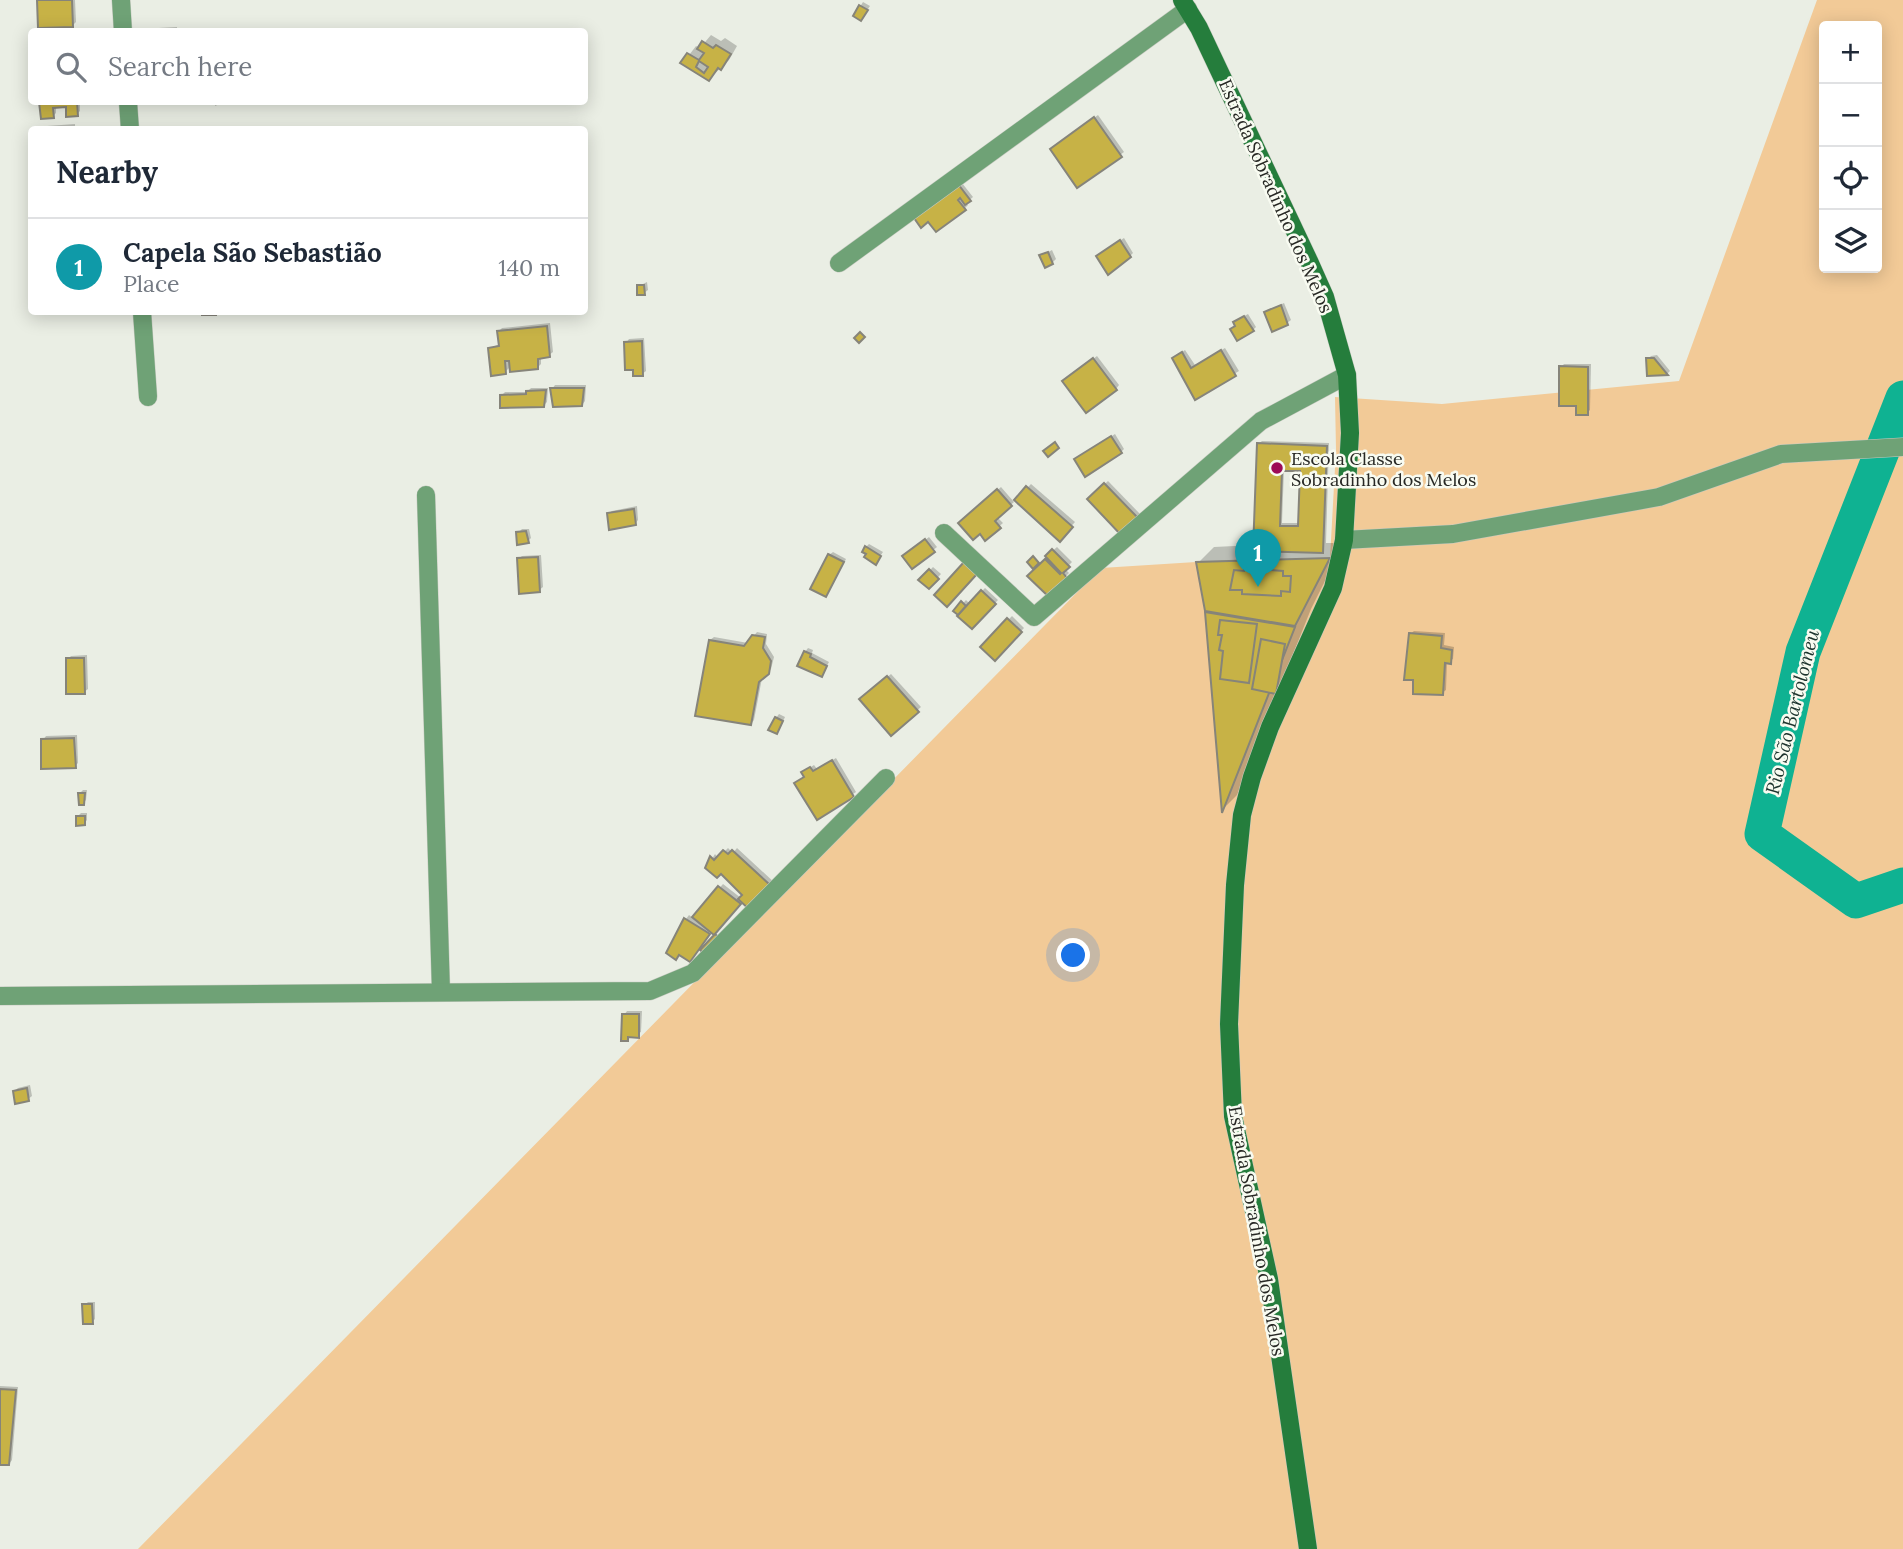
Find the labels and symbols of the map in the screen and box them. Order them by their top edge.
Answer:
street label: Estrada Sobradinho dos Melos [1214,76,1338,316]
place label: Escola Classe Sobradinho dos Melos [1291,447,1476,491]
marker: Escola Classe Sobradinho dos Melos [1269,460,1285,476]
pin: 1 [1235,529,1281,587]
water label: Rio São Bartolomeu [1760,626,1824,797]
your location [1056,938,1090,972]
street label: Estrada Sobradinho dos Melos [1224,1104,1290,1358]

